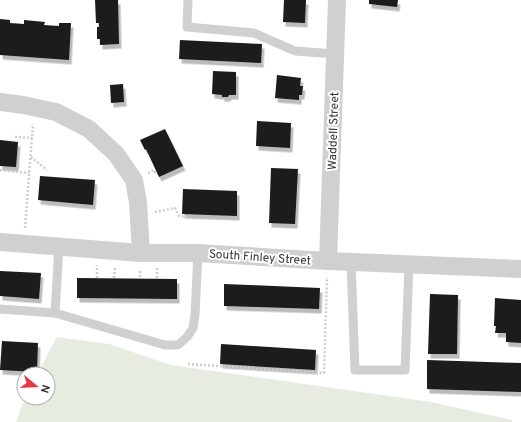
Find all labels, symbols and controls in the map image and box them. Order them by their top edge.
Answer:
street label: Waddell Street [325,92,343,170]
street label: South Finley Street [208,246,312,270]
north arrow [16,366,56,406]
text: N [37,383,52,395]

